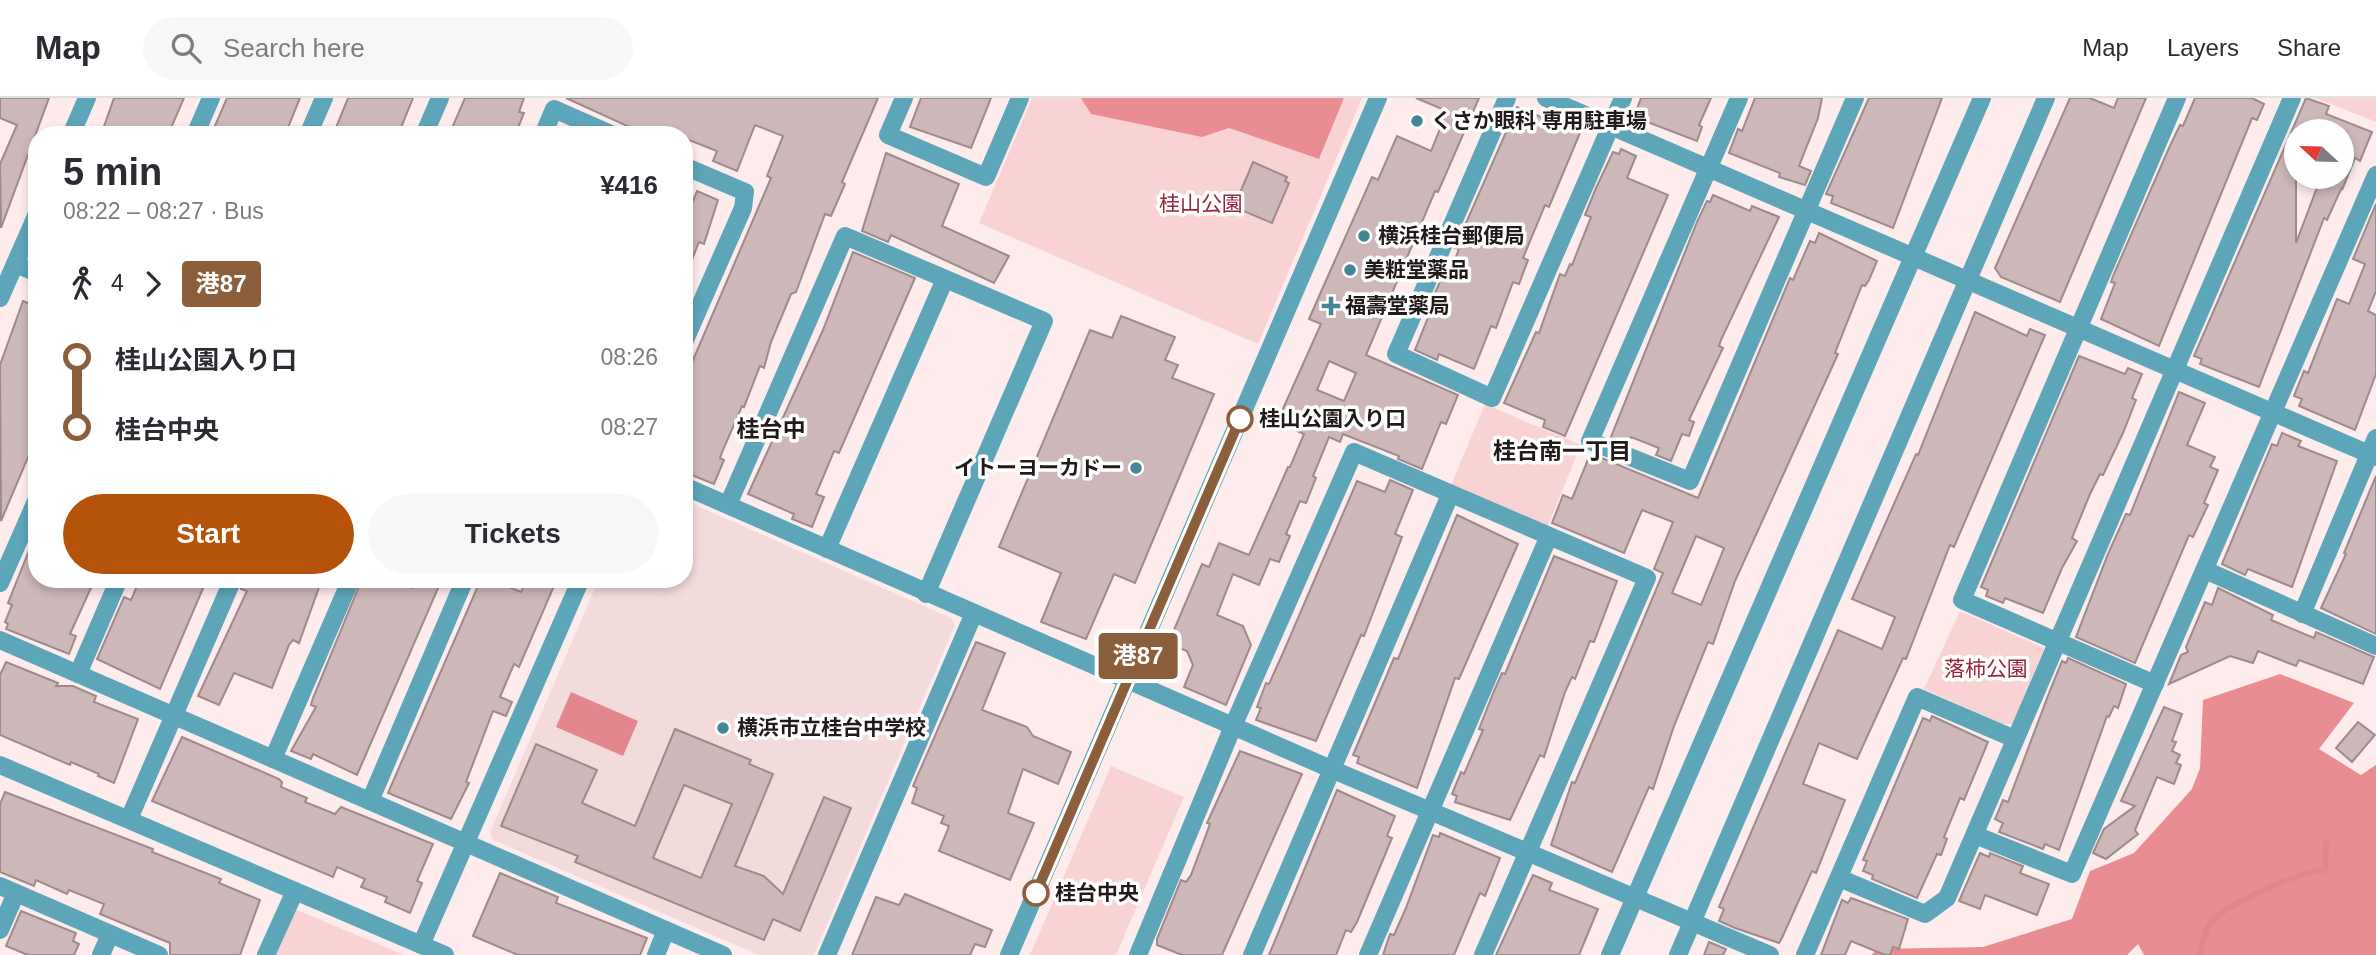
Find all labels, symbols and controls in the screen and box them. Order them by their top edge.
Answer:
search box [143,17,633,80]
text: Map [35,29,101,66]
icon: search [167,29,205,67]
text: Search here [223,33,365,63]
text: Map [2082,34,2129,61]
text: Layers [2167,34,2239,61]
text: Share [2277,34,2341,61]
place label: くさか眼科 専用駐車場 [1431,109,1647,132]
marker: くさか眼科 専用駐車場 [1409,113,1425,129]
north arrow [2284,119,2354,189]
map controls [2284,119,2354,189]
text: 5 min [63,151,162,193]
text: ¥416 [600,170,658,200]
park label: 桂山公園 [1159,192,1243,215]
text: 08:22 – 08:27 · Bus [63,198,264,224]
place label: 横浜桂台郵便局 [1378,224,1525,247]
marker: 横浜桂台郵便局 [1356,228,1372,244]
place label: 美粧堂薬品 [1364,258,1469,281]
marker: 美粧堂薬品 [1342,262,1358,278]
icon: walk [63,265,101,303]
icon: forward [134,265,172,303]
text: 4 [111,270,124,296]
text: 港87 [196,270,247,297]
place label: 福壽堂薬局 [1345,294,1450,317]
marker: 福壽堂薬局 [1323,298,1339,314]
text: 08:26 [600,344,658,370]
text: 桂山公園入り口 [115,345,297,375]
marker: 桂山公園入り口 [1227,406,1253,432]
place label: 桂山公園入り口 [1259,407,1406,430]
text: 08:27 [600,414,658,440]
text: 桂台中央 [115,415,219,445]
district label: 桂台中 [737,416,806,442]
district label: 桂台南一丁目 [1493,438,1631,464]
place label: イトーヨーカドー [954,456,1122,479]
marker: イトーヨーカドー [1128,460,1144,476]
button: Start [63,494,354,574]
button: Tickets [368,494,658,574]
line badge: 港87 [1098,633,1178,679]
text: 港87 [1113,642,1163,669]
park label: 落柿公園 [1944,657,2028,680]
place label: 横浜市立桂台中学校 [737,716,926,739]
marker: 横浜市立桂台中学校 [715,720,731,736]
marker: 桂台中央 [1023,880,1049,906]
place label: 桂台中央 [1055,881,1139,904]

